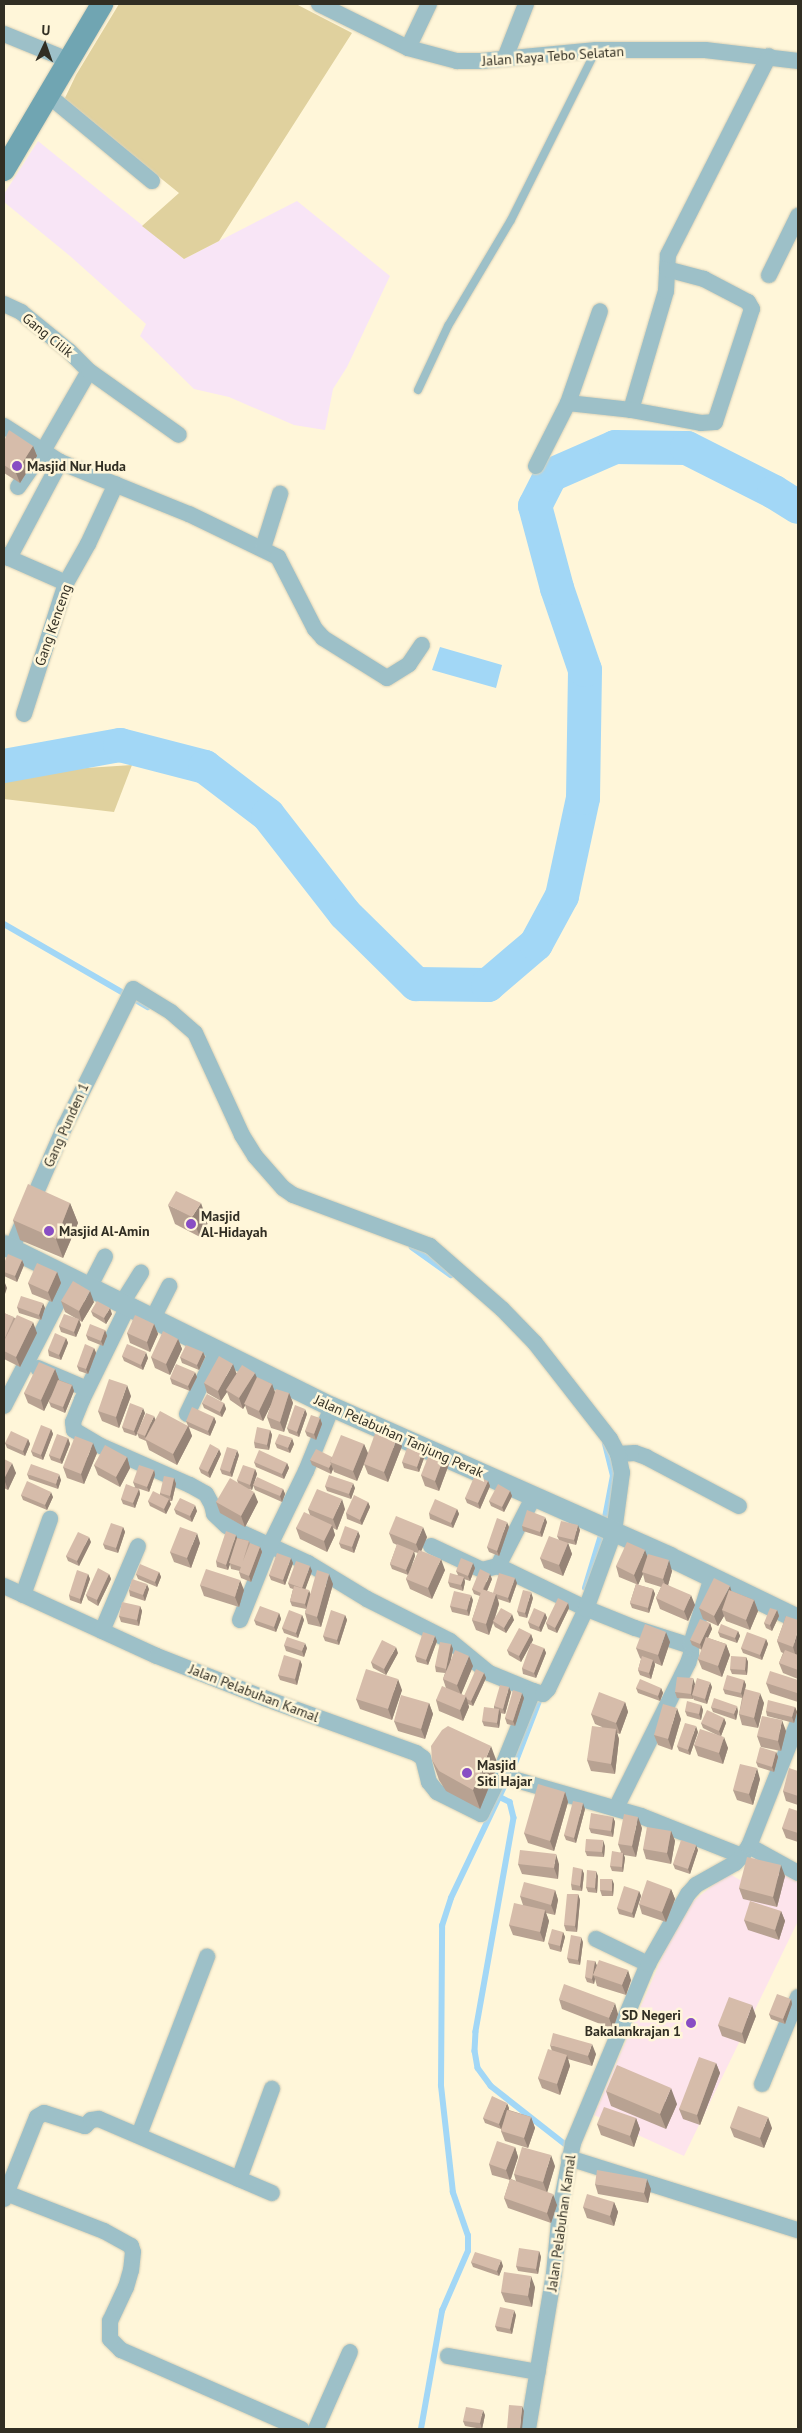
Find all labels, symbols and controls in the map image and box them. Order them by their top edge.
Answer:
north arrow [20,20,70,70]
text: U [41,21,51,39]
street label: Jalan Raya Tebo Selatan [481,43,625,69]
street label: Gang Cilik [19,309,77,361]
place label: Masjid Nur Huda [27,458,126,474]
marker: Masjid Nur Huda [11,460,23,472]
street label: Gang Kenceng [31,582,75,668]
street label: Gang Punden 1 [40,1080,92,1170]
place label: Masjid Al-Hidayah [201,1208,267,1240]
marker: Masjid Al-Hidayah [185,1218,197,1230]
place label: Masjid Al-Amin [59,1223,150,1239]
marker: Masjid Al-Amin [43,1225,55,1237]
street label: Jalan Pelabuhan Tanjung Perak [312,1391,486,1481]
street label: Jalan Pelabuhan Kamal [187,1661,321,1725]
place label: Masjid Siti Hajar [477,1757,532,1790]
marker: Masjid Siti Hajar [461,1767,473,1779]
place label: SD Negeri Bakalankrajan 1 [585,2007,681,2040]
marker: SD Negeri Bakalankrajan 1 [685,2017,697,2029]
street label: Jalan Pelabuhan Kamal [543,2154,579,2292]

